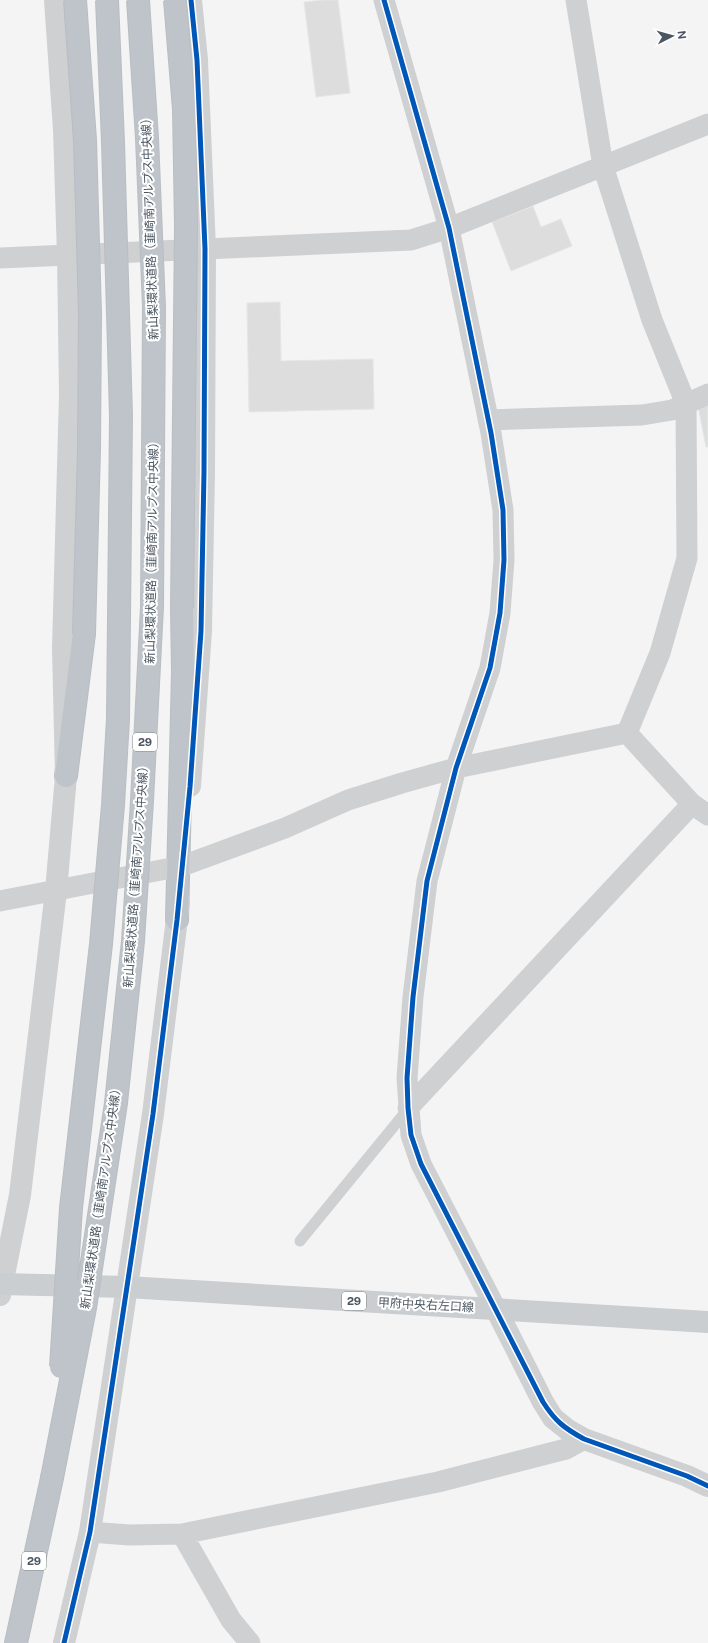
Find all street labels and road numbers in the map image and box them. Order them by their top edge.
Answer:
street label: 新山梨環状道路（韮崎南アルプス中央線） [139,112,161,340]
street label: 新山梨環状道路（韮崎南アルプス中央線） [143,436,161,664]
road number: 29 [133,733,157,751]
street label: 新山梨環状道路（韮崎南アルプス中央線） [121,760,151,988]
street label: 新山梨環状道路（韮崎南アルプス中央線） [78,1082,124,1310]
road number: 29 [342,1292,366,1310]
street label: 甲府中央右左口線 [378,1295,474,1315]
road number: 29 [22,1552,46,1570]

